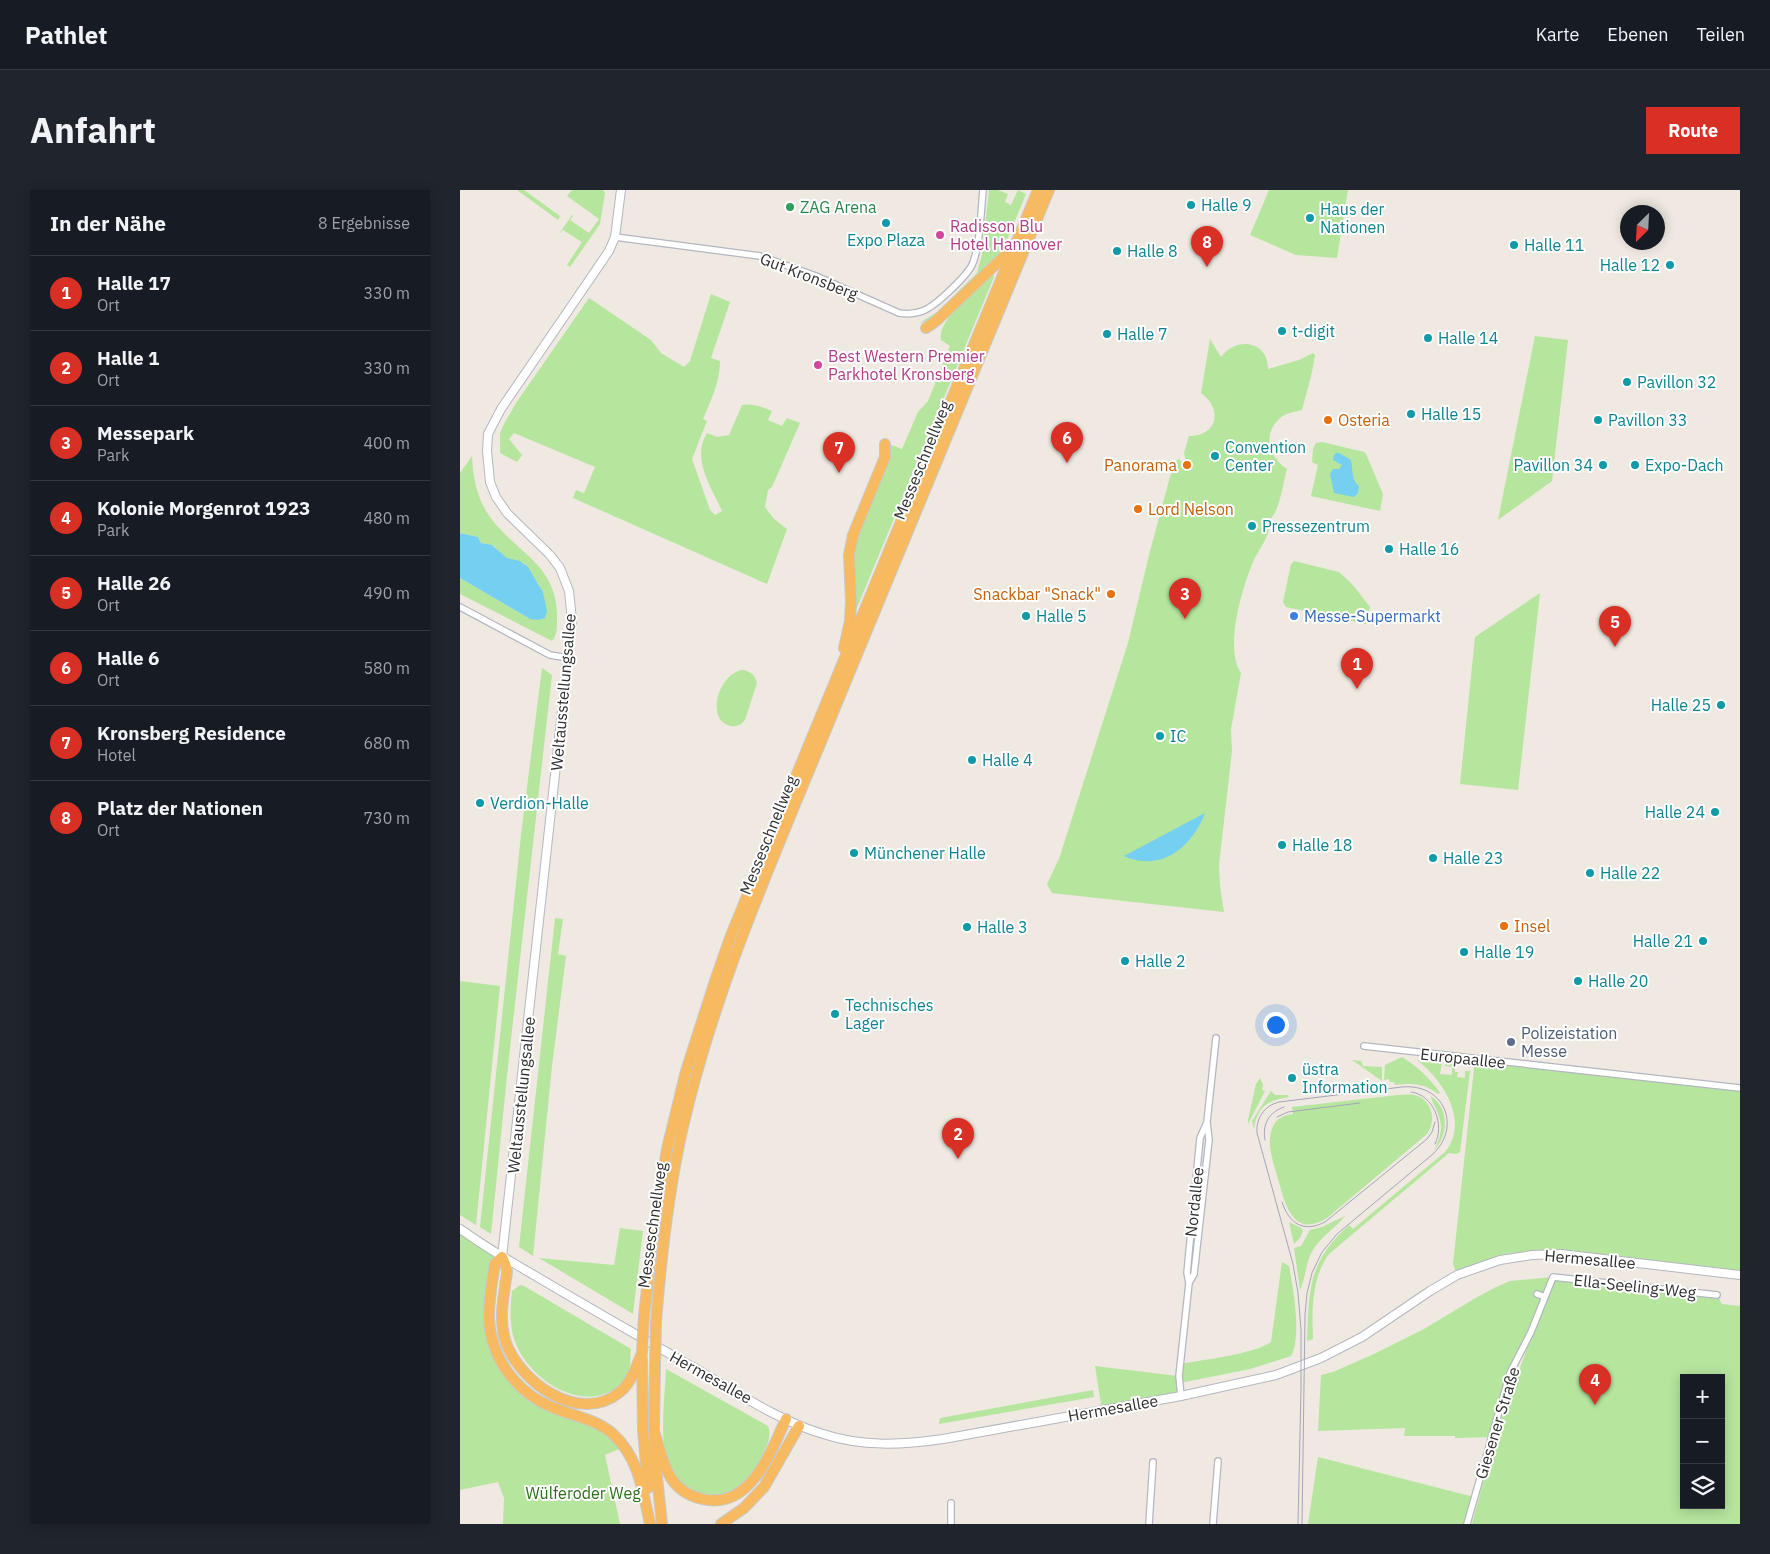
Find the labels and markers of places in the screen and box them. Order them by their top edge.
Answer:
place label: Halle 9 [1201,195,1252,215]
place label: ZAG Arena [800,197,877,217]
marker: Halle 9 [1185,199,1197,211]
place label: Haus der Nationen [1320,199,1385,237]
marker: ZAG Arena [784,201,796,213]
marker: Haus der Nationen [1304,212,1316,224]
place label: Radisson Blu Hotel Hannover [950,216,1062,254]
marker: Expo Plaza [880,217,892,229]
pin: 8 [1191,226,1223,267]
marker: Radisson Blu Hotel Hannover [934,229,946,241]
place label: Expo Plaza [847,230,925,250]
place label: Halle 11 [1524,235,1584,255]
marker: Halle 11 [1508,239,1520,251]
place label: Halle 8 [1127,241,1178,261]
marker: Halle 8 [1111,245,1123,257]
place label: Halle 12 [1600,255,1660,275]
marker: Halle 12 [1664,259,1676,271]
place label: t-digit [1292,321,1335,341]
place label: Halle 7 [1117,324,1168,344]
marker: t-digit [1276,325,1288,337]
marker: Halle 7 [1101,328,1113,340]
place label: Halle 14 [1438,328,1498,348]
marker: Halle 14 [1422,332,1434,344]
place label: Best Western Premier Parkhotel Kronsberg [828,346,985,384]
marker: Best Western Premier Parkhotel Kronsberg [812,359,824,371]
place label: Pavillon 32 [1637,372,1716,392]
marker: Pavillon 32 [1621,376,1633,388]
place label: Halle 15 [1421,404,1481,424]
marker: Halle 15 [1405,408,1417,420]
place label: Osteria [1338,410,1390,430]
place label: Pavillon 33 [1608,410,1687,430]
marker: Osteria [1322,414,1334,426]
marker: Pavillon 33 [1592,414,1604,426]
pin: 6 [1051,422,1083,463]
pin: 7 [823,432,855,473]
place label: Convention Center [1225,437,1306,475]
marker: Convention Center [1209,450,1221,462]
place label: Panorama [1104,455,1177,475]
place label: Pavillon 34 [1514,455,1593,475]
place label: Expo-Dach [1645,455,1724,475]
marker: Panorama [1181,459,1193,471]
marker: Pavillon 34 [1597,459,1609,471]
marker: Expo-Dach [1629,459,1641,471]
place label: Lord Nelson [1148,499,1234,519]
marker: Lord Nelson [1132,503,1144,515]
place label: Pressezentrum [1262,516,1370,536]
marker: Pressezentrum [1246,520,1258,532]
place label: Halle 16 [1399,539,1459,559]
marker: Halle 16 [1383,543,1395,555]
pin: 3 [1169,578,1201,619]
place label: Snackbar "Snack" [973,584,1101,604]
marker: Snackbar "Snack" [1105,588,1117,600]
place label: Halle 5 [1036,606,1087,626]
place label: Messe-Supermarkt [1304,606,1441,626]
pin: 5 [1599,606,1631,647]
marker: Halle 5 [1020,610,1032,622]
marker: Messe-Supermarkt [1288,610,1300,622]
pin: 1 [1341,648,1373,689]
place label: Halle 25 [1651,695,1711,715]
marker: Halle 25 [1715,699,1727,711]
place label: IC [1170,726,1186,746]
marker: IC [1154,730,1166,742]
place label: Halle 4 [982,750,1033,770]
marker: Halle 4 [966,754,978,766]
place label: Verdion-Halle [490,793,589,813]
marker: Verdion-Halle [474,797,486,809]
place label: Halle 24 [1645,802,1705,822]
marker: Halle 24 [1709,806,1721,818]
place label: Halle 18 [1292,835,1352,855]
marker: Halle 18 [1276,839,1288,851]
place label: Münchener Halle [864,843,986,863]
marker: Münchener Halle [848,847,860,859]
place label: Halle 23 [1443,848,1503,868]
marker: Halle 23 [1427,852,1439,864]
place label: Halle 22 [1600,863,1660,883]
marker: Halle 22 [1584,867,1596,879]
place label: Insel [1514,916,1550,936]
place label: Halle 3 [977,917,1028,937]
marker: Insel [1498,920,1510,932]
marker: Halle 3 [961,921,973,933]
place label: Halle 21 [1633,931,1693,951]
marker: Halle 21 [1697,935,1709,947]
place label: Halle 19 [1474,942,1534,962]
marker: Halle 19 [1458,946,1470,958]
place label: Halle 2 [1135,951,1186,971]
marker: Halle 2 [1119,955,1131,967]
place label: Halle 20 [1588,971,1648,991]
marker: Halle 20 [1572,975,1584,987]
place label: Technisches Lager [845,995,934,1033]
marker: Technisches Lager [829,1008,841,1020]
place label: Polizeistation Messe [1521,1023,1617,1061]
marker: Polizeistation Messe [1505,1036,1517,1048]
place label: üstra Information [1302,1059,1388,1097]
marker: üstra Information [1286,1072,1298,1084]
pin: 2 [942,1118,974,1159]
pin: 4 [1579,1364,1611,1405]

